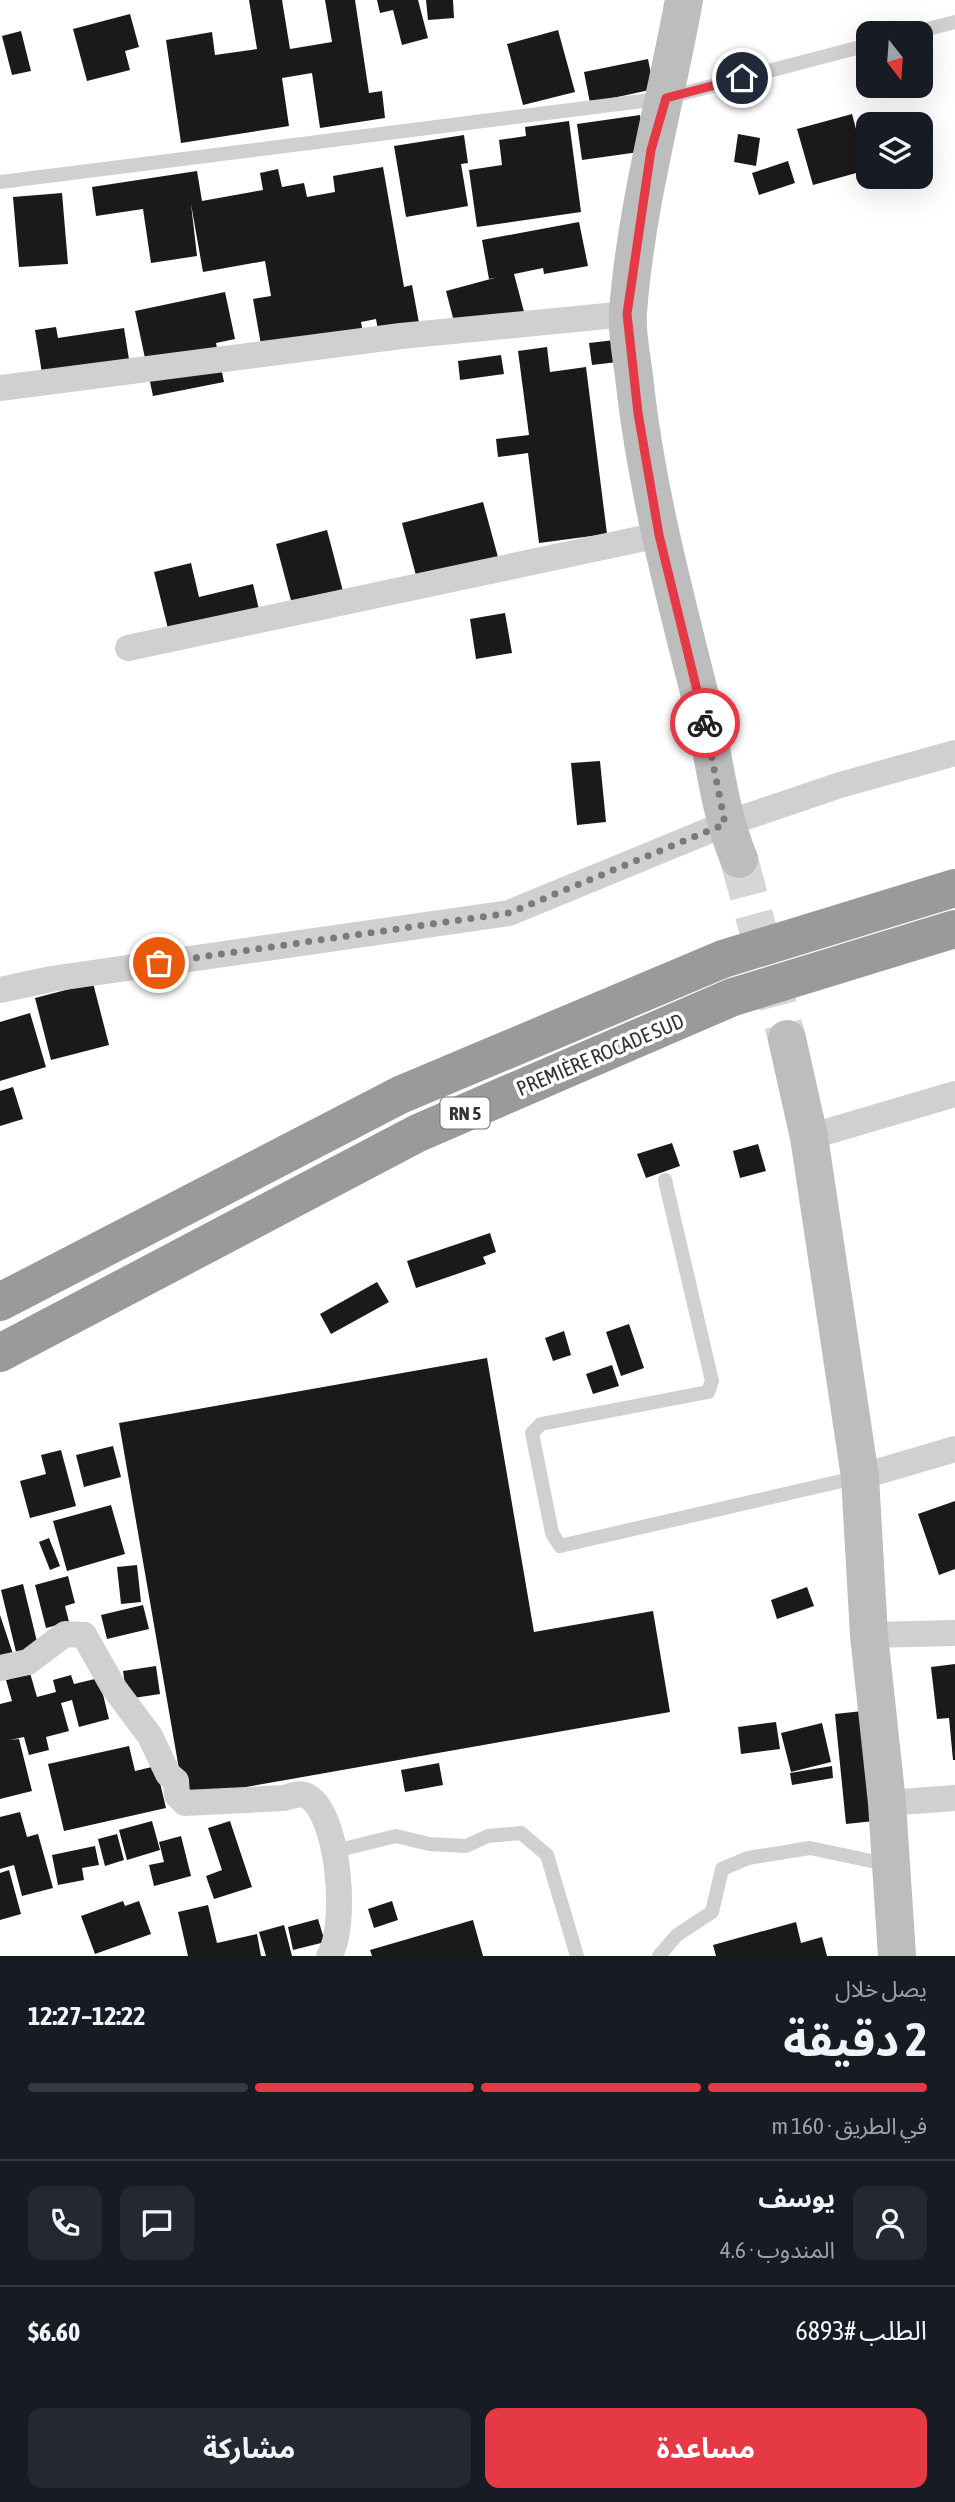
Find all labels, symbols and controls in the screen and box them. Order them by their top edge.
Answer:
north arrow [856,21,933,98]
map controls [856,21,933,189]
pin [712,48,772,108]
icon: home [723,59,761,97]
button: layers [856,112,933,189]
courier [670,688,740,758]
icon: bike [686,704,724,742]
pin [129,933,189,993]
icon: bag [140,944,178,982]
street label: PREMIÈRE ROCADE SUD [513,1008,687,1100]
road number: RN 5 [440,1098,490,1128]
text: يصل خلال [835,1976,927,2002]
text: 12:22–12:27 [28,2001,145,2031]
text: 2 دقيقة [783,2013,927,2066]
text: في الطريق · 160 m [772,2113,927,2139]
text: يوسف [758,2183,835,2213]
button: phone [28,2186,102,2260]
button: chat [120,2186,194,2260]
button: person [853,2186,927,2260]
text: المندوب · 4.6 [720,2237,835,2263]
text: الطلب #6893 [795,2316,927,2346]
text: $6.60 [28,2317,80,2347]
button: مشاركة [28,2408,471,2488]
button: مساعدة [485,2408,927,2488]

